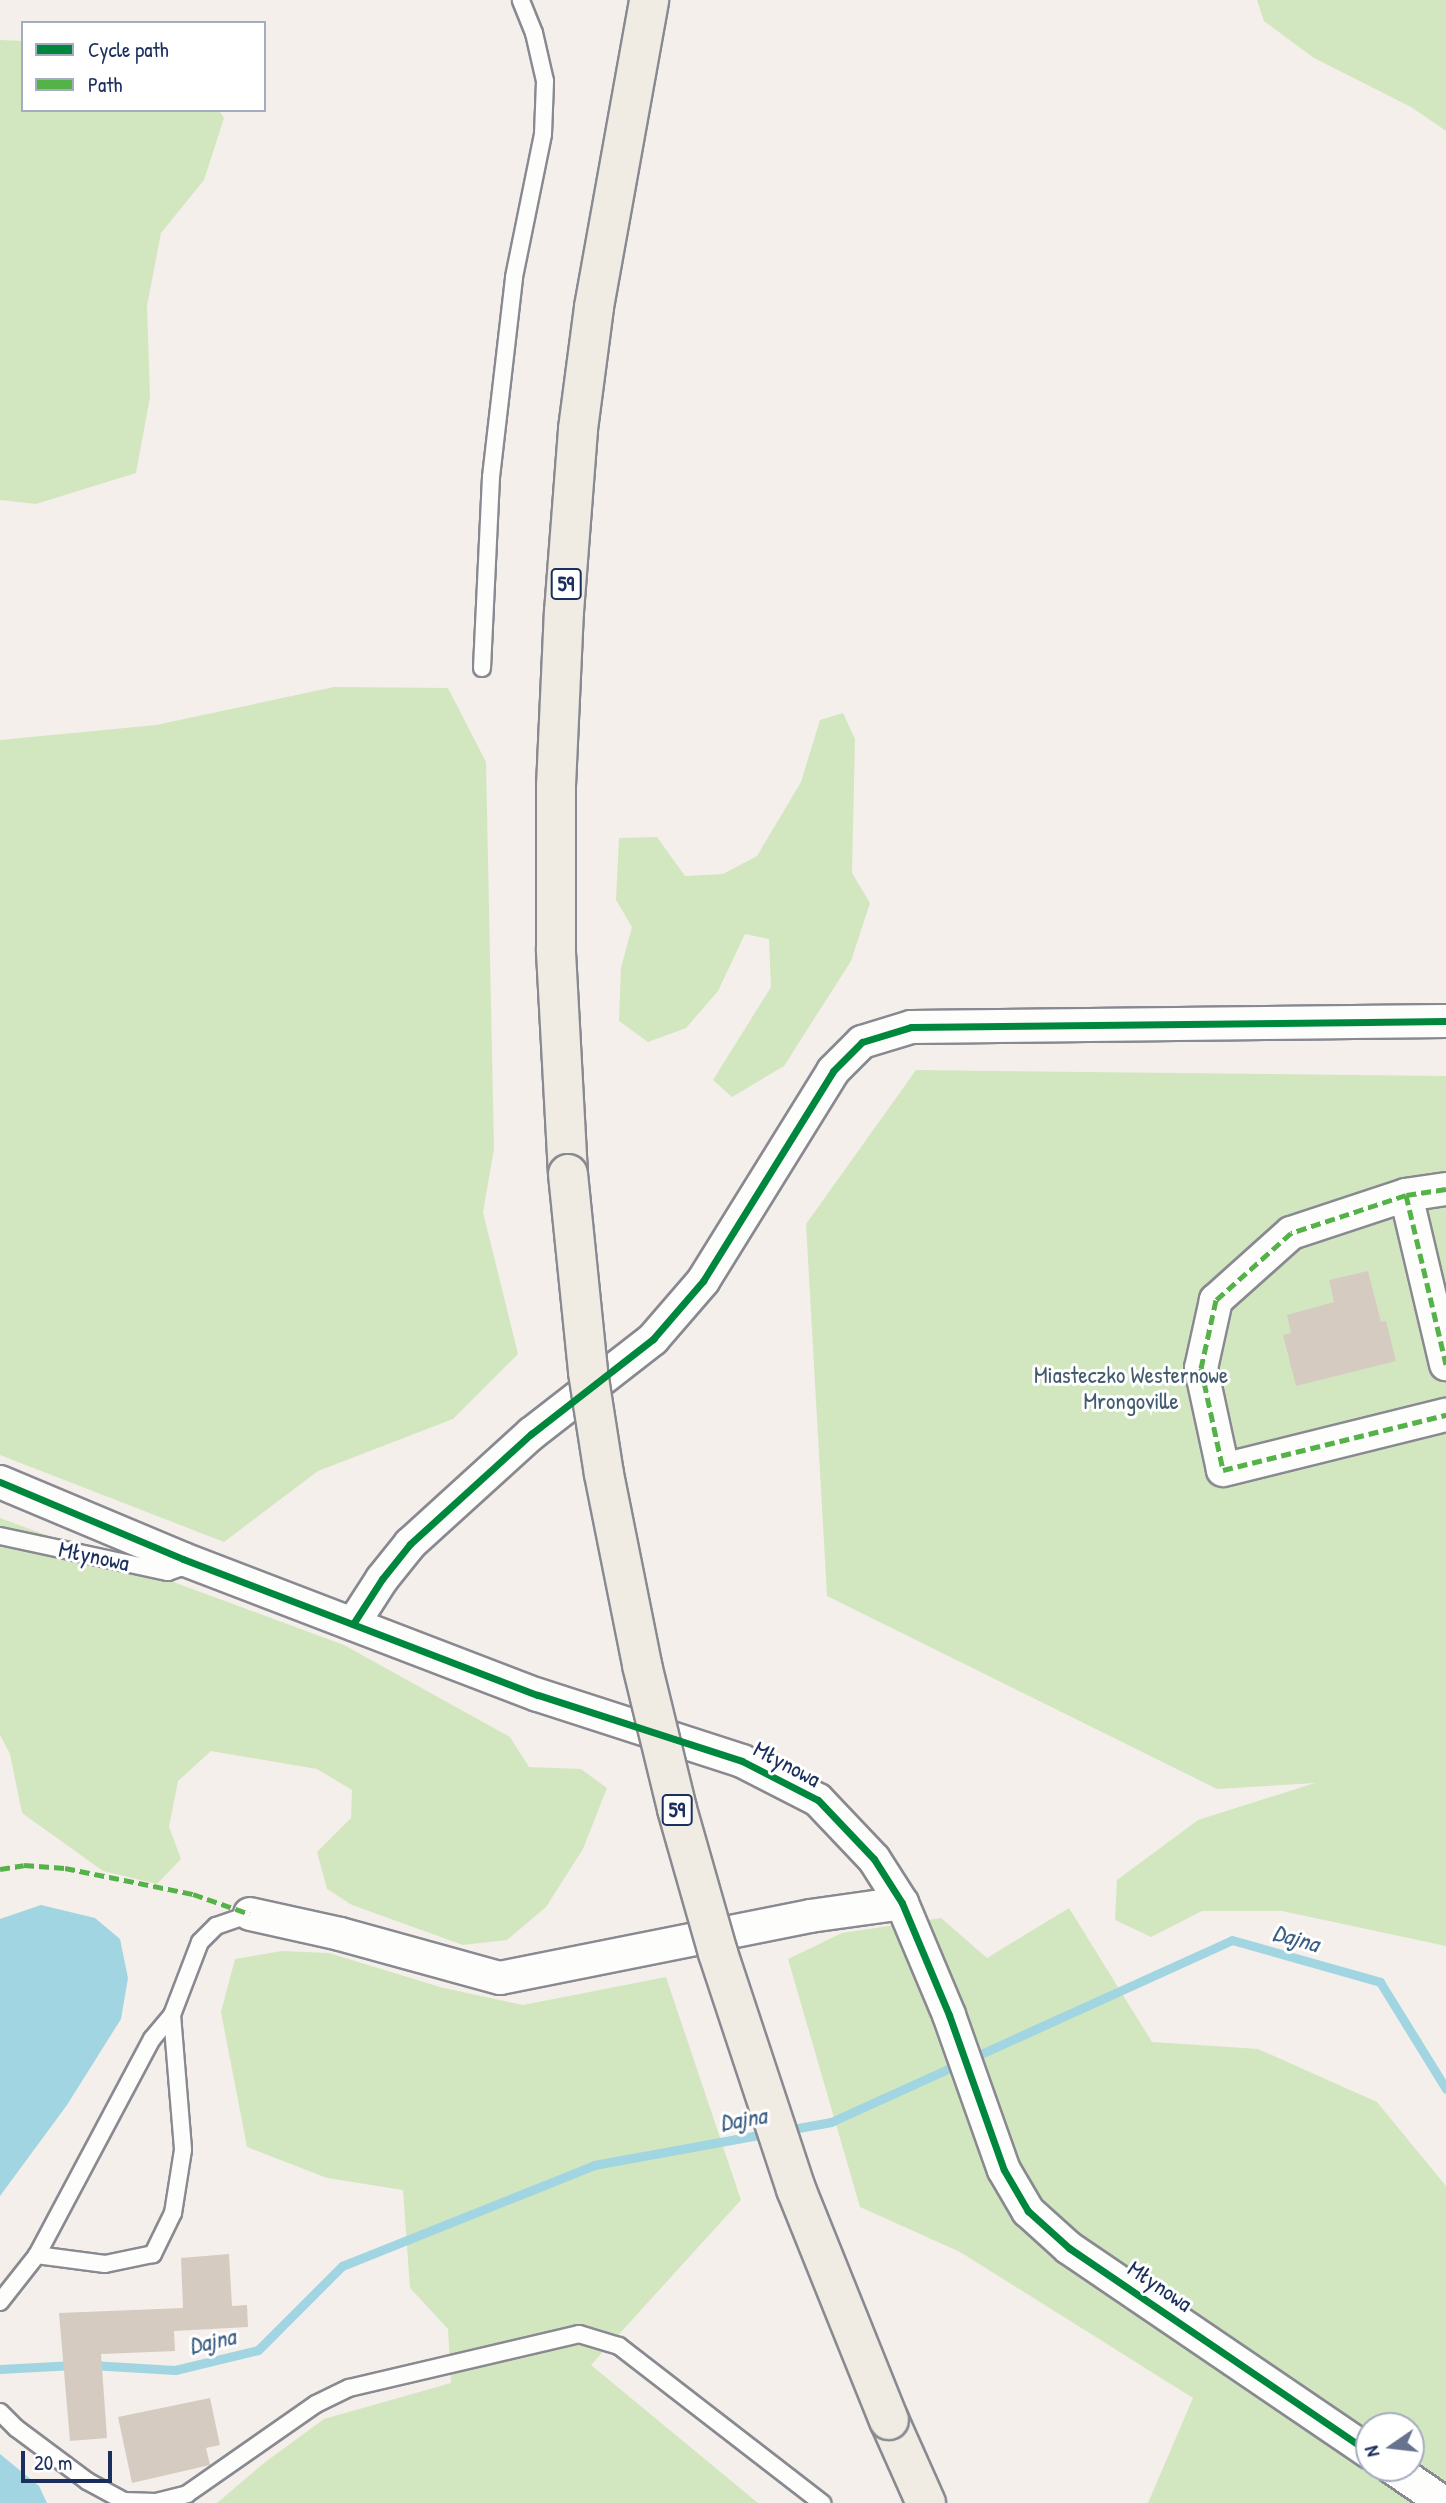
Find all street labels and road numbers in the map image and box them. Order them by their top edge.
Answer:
road number: 59 [550,566,582,602]
street label: Młynowa [56,1535,132,1577]
street label: Młynowa [749,1735,825,1793]
road number: 59 [661,1792,693,1828]
street label: Młynowa [1123,2255,1197,2317]

